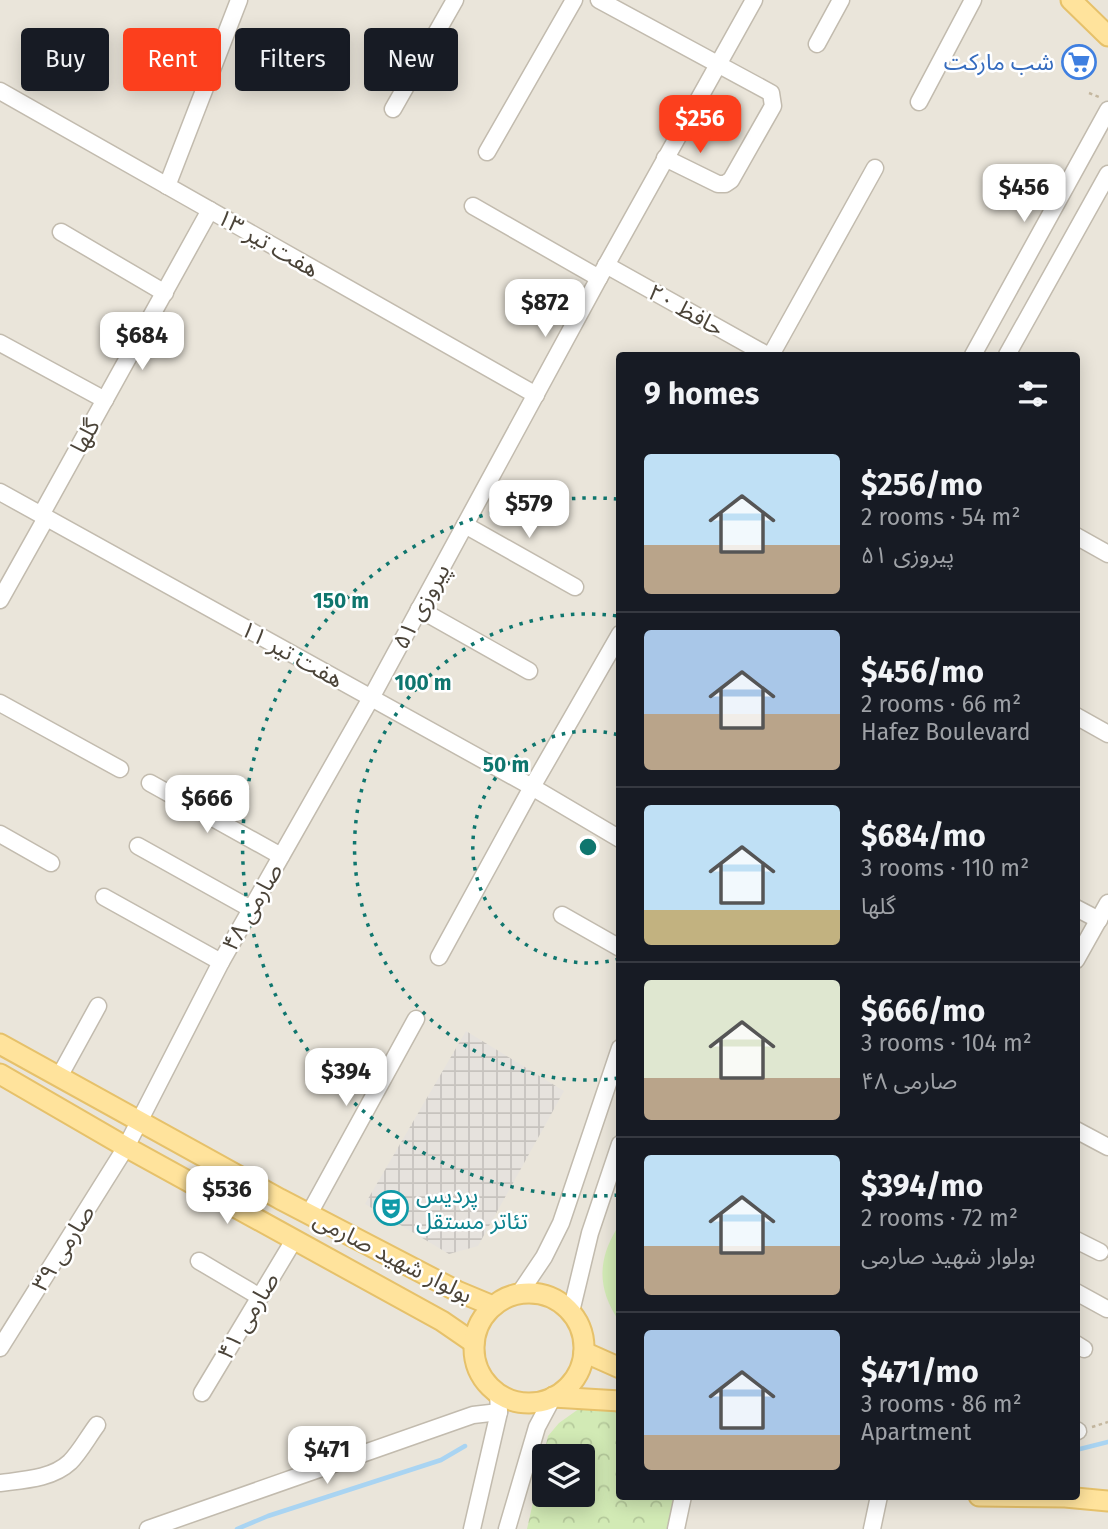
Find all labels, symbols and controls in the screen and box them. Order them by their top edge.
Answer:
chip: Buy [21,28,109,91]
chip: Rent [123,28,221,91]
chip: Filters [235,28,350,91]
chip: New [364,28,458,91]
supermarket icon: شب مارکت [1060,43,1098,81]
place label: شب مارکت [944,48,1054,76]
pin: $256 [659,96,741,155]
text: $256 [675,104,725,132]
pin: $456 [983,164,1065,224]
text: $456 [999,173,1049,201]
street label: هفت تیر ۱۳ [212,203,324,283]
street label: حافظ ۲۰ [643,278,729,342]
pin: $872 [504,280,586,339]
text: $872 [521,288,569,316]
pin: $684 [101,312,183,372]
text: $684 [116,321,168,349]
icon: filters [1014,375,1052,413]
text: 9 homes [644,376,759,412]
street label: گلها [64,414,106,458]
text: $256/mo [861,467,983,503]
pin: $579 [488,480,570,540]
icon: home [700,482,784,566]
text: $579 [505,489,553,517]
text: 2 rooms · 54 m² [861,503,1020,531]
text: پیروزی ۵۱ [861,541,954,569]
street label: پیروزی ۵۱ [386,558,457,654]
text: 150 m [313,588,369,614]
street label: هفت تیر ۱۱ [236,614,348,694]
text: $456/mo [861,654,984,690]
icon: home [700,658,784,742]
text: 100 m [394,670,452,696]
text: 2 rooms · 66 m² [861,690,1021,718]
text: Hafez Boulevard [861,718,1030,746]
text: 50 m [483,752,529,778]
pin: $666 [166,776,248,835]
text: $666 [181,784,233,812]
text: $684/mo [861,818,986,854]
icon: home [700,833,784,917]
centre of rings [576,835,600,859]
text: 3 rooms · 110 m² [861,854,1029,882]
street label: صارمی ۴۸ [216,858,288,956]
text: گلها [861,892,896,920]
text: $666/mo [861,993,985,1029]
icon: home [700,1008,784,1092]
text: 3 rooms · 104 m² [861,1029,1032,1057]
pin: $394 [305,1048,387,1108]
text: $394 [321,1057,371,1085]
text: صارمی ۴۸ [861,1067,957,1095]
pin: $536 [186,1166,268,1226]
text: $394/mo [861,1168,983,1204]
text: $536 [202,1175,252,1203]
place label: پردیس تئاتر مستقل [416,1181,528,1235]
icon: home [700,1183,784,1267]
theatre icon: پردیس تئاتر مستقل [372,1189,410,1227]
street label: صارمی ۳۹ [26,1200,100,1296]
text: 2 rooms · 72 m² [861,1204,1018,1232]
street label: بولوار شهید صارمی [309,1205,477,1309]
text: بولوار شهید صارمی [861,1242,1035,1270]
street label: صارمی ۴۱ [211,1267,285,1365]
text: $471/mo [861,1354,979,1390]
icon: home [700,1358,784,1442]
text: 3 rooms · 86 m² [861,1390,1022,1418]
text: Apartment [861,1418,971,1446]
pin: $471 [286,1426,368,1486]
text: $471 [304,1435,350,1463]
map controls [532,1444,595,1507]
button: layers [532,1444,595,1507]

